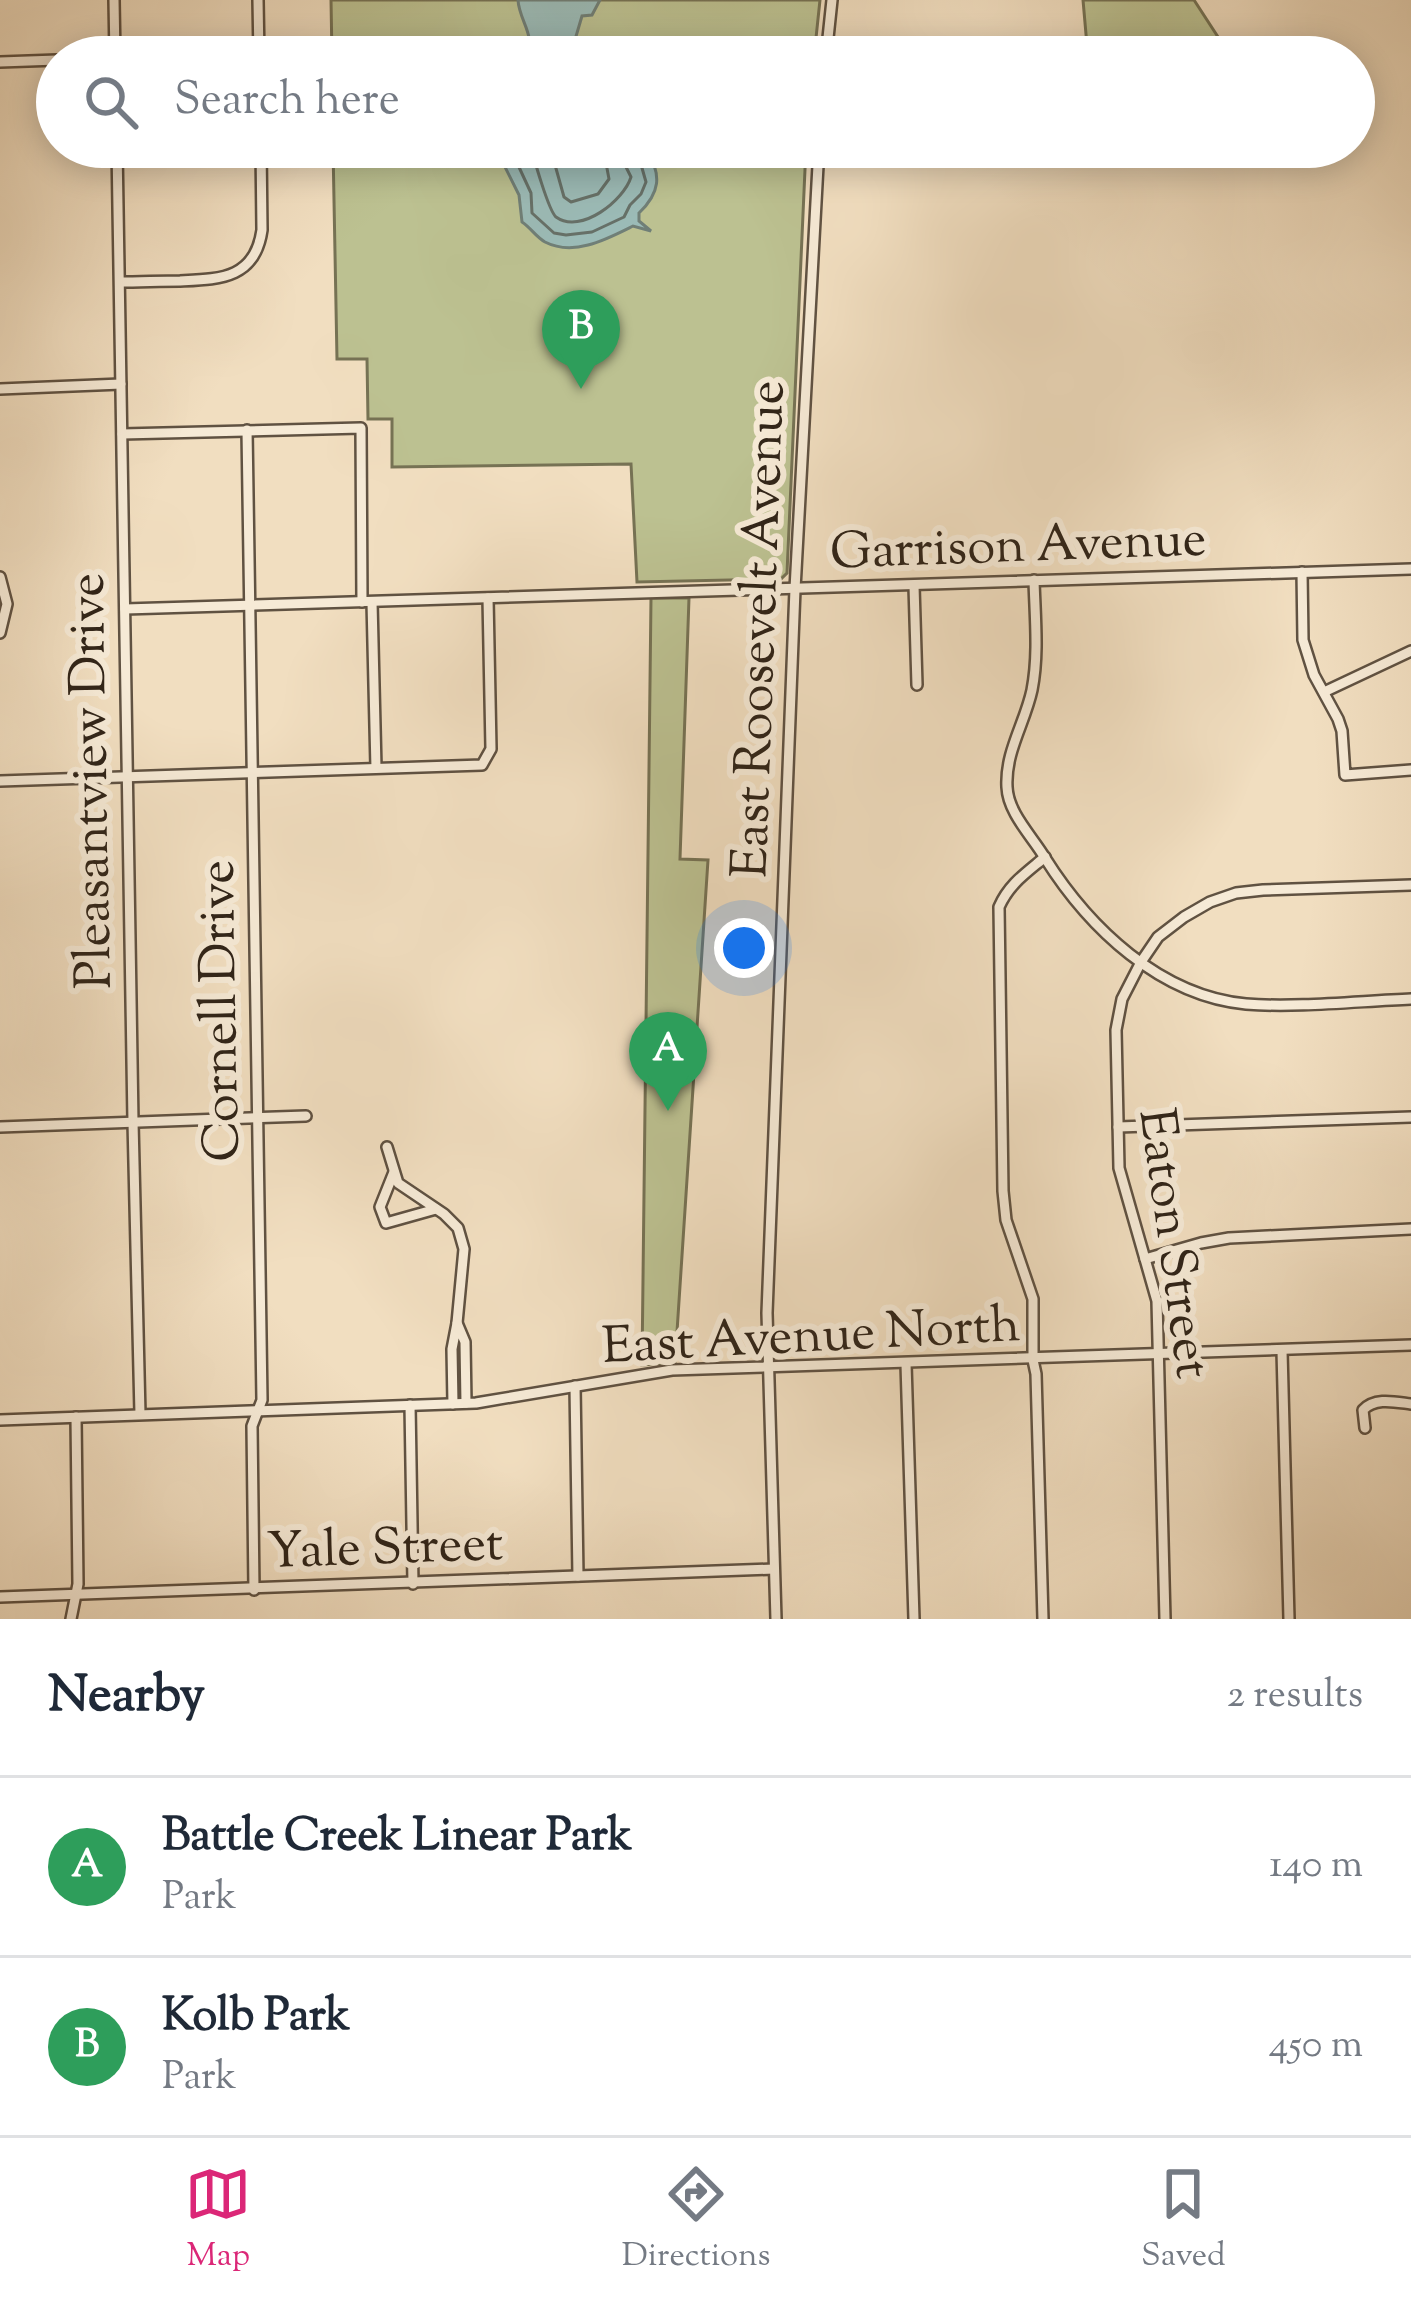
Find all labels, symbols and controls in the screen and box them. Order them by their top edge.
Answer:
search box [36,36,1375,168]
icon: search [78,69,144,135]
text: Search here [174,70,400,135]
pin: B [542,290,620,389]
street label: East Roosevelt Avenue [716,379,807,879]
street label: Garrison Avenue [829,505,1208,592]
street label: Pleasantview Drive [53,572,134,990]
street label: Cornell Drive [183,859,262,1162]
your location [714,918,774,978]
pin: A [629,1012,707,1111]
street label: Eaton Street [1116,1104,1227,1383]
street label: East Avenue North [601,1291,1022,1386]
street label: Yale Street [266,1510,505,1591]
text: Nearby [48,1661,205,1734]
text: 2 results [1227,1669,1363,1725]
text: Battle Creek Linear Park [162,1806,632,1871]
text: A [71,1839,103,1895]
text: 140 m [1269,1839,1363,1895]
text: Park [162,1871,237,1927]
text: Kolb Park [162,1986,350,2051]
text: B [75,2019,99,2075]
text: 450 m [1269,2019,1363,2075]
text: Park [162,2051,237,2107]
tab: Map [185,2161,251,2281]
tab: Directions [622,2161,771,2281]
tab: Saved [1141,2161,1226,2281]

